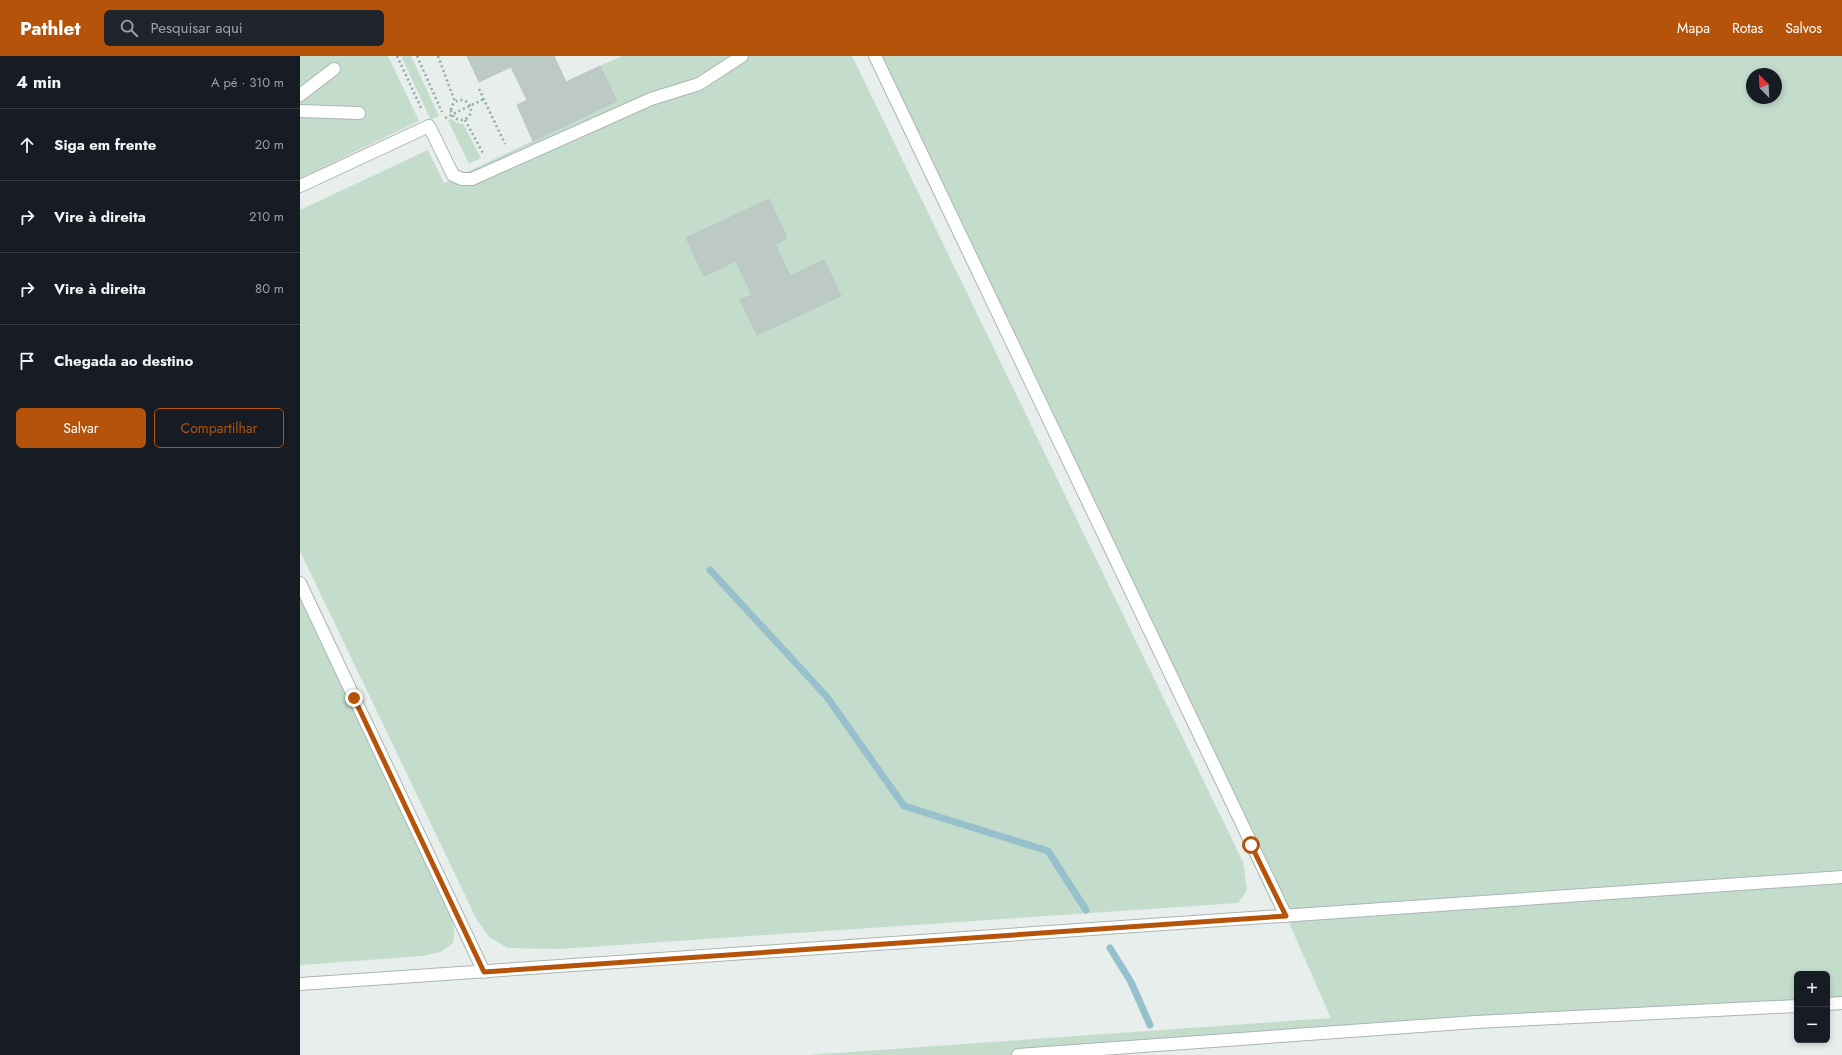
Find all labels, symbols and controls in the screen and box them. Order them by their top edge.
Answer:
search box [104,10,384,46]
text: Pathlet [20,15,80,42]
icon: search [118,17,140,39]
text: Pesquisar aqui [150,17,243,39]
text: Mapa [1677,18,1710,38]
text: Rotas [1732,18,1763,38]
text: Salvos [1785,18,1822,38]
north arrow [1746,68,1782,104]
text: 4 min [16,70,61,94]
text: A pé · 310 m [211,73,284,92]
icon: ahead [16,134,38,156]
text: Siga em frente [54,134,156,156]
text: 20 m [255,135,284,154]
icon: right [16,206,38,228]
text: Vire à direita [54,206,146,228]
text: 210 m [249,207,284,226]
icon: right [16,278,38,300]
text: Vire à direita [54,278,146,300]
text: 80 m [255,279,284,298]
icon: arrive [16,350,38,372]
text: Chegada ao destino [54,350,193,372]
button: Salvar [16,408,146,448]
button: Compartilhar [154,408,284,448]
route end [345,689,363,707]
route start [1242,836,1260,854]
map controls [1794,971,1830,1043]
button: + [1794,971,1830,1007]
button: − [1794,1007,1830,1043]

